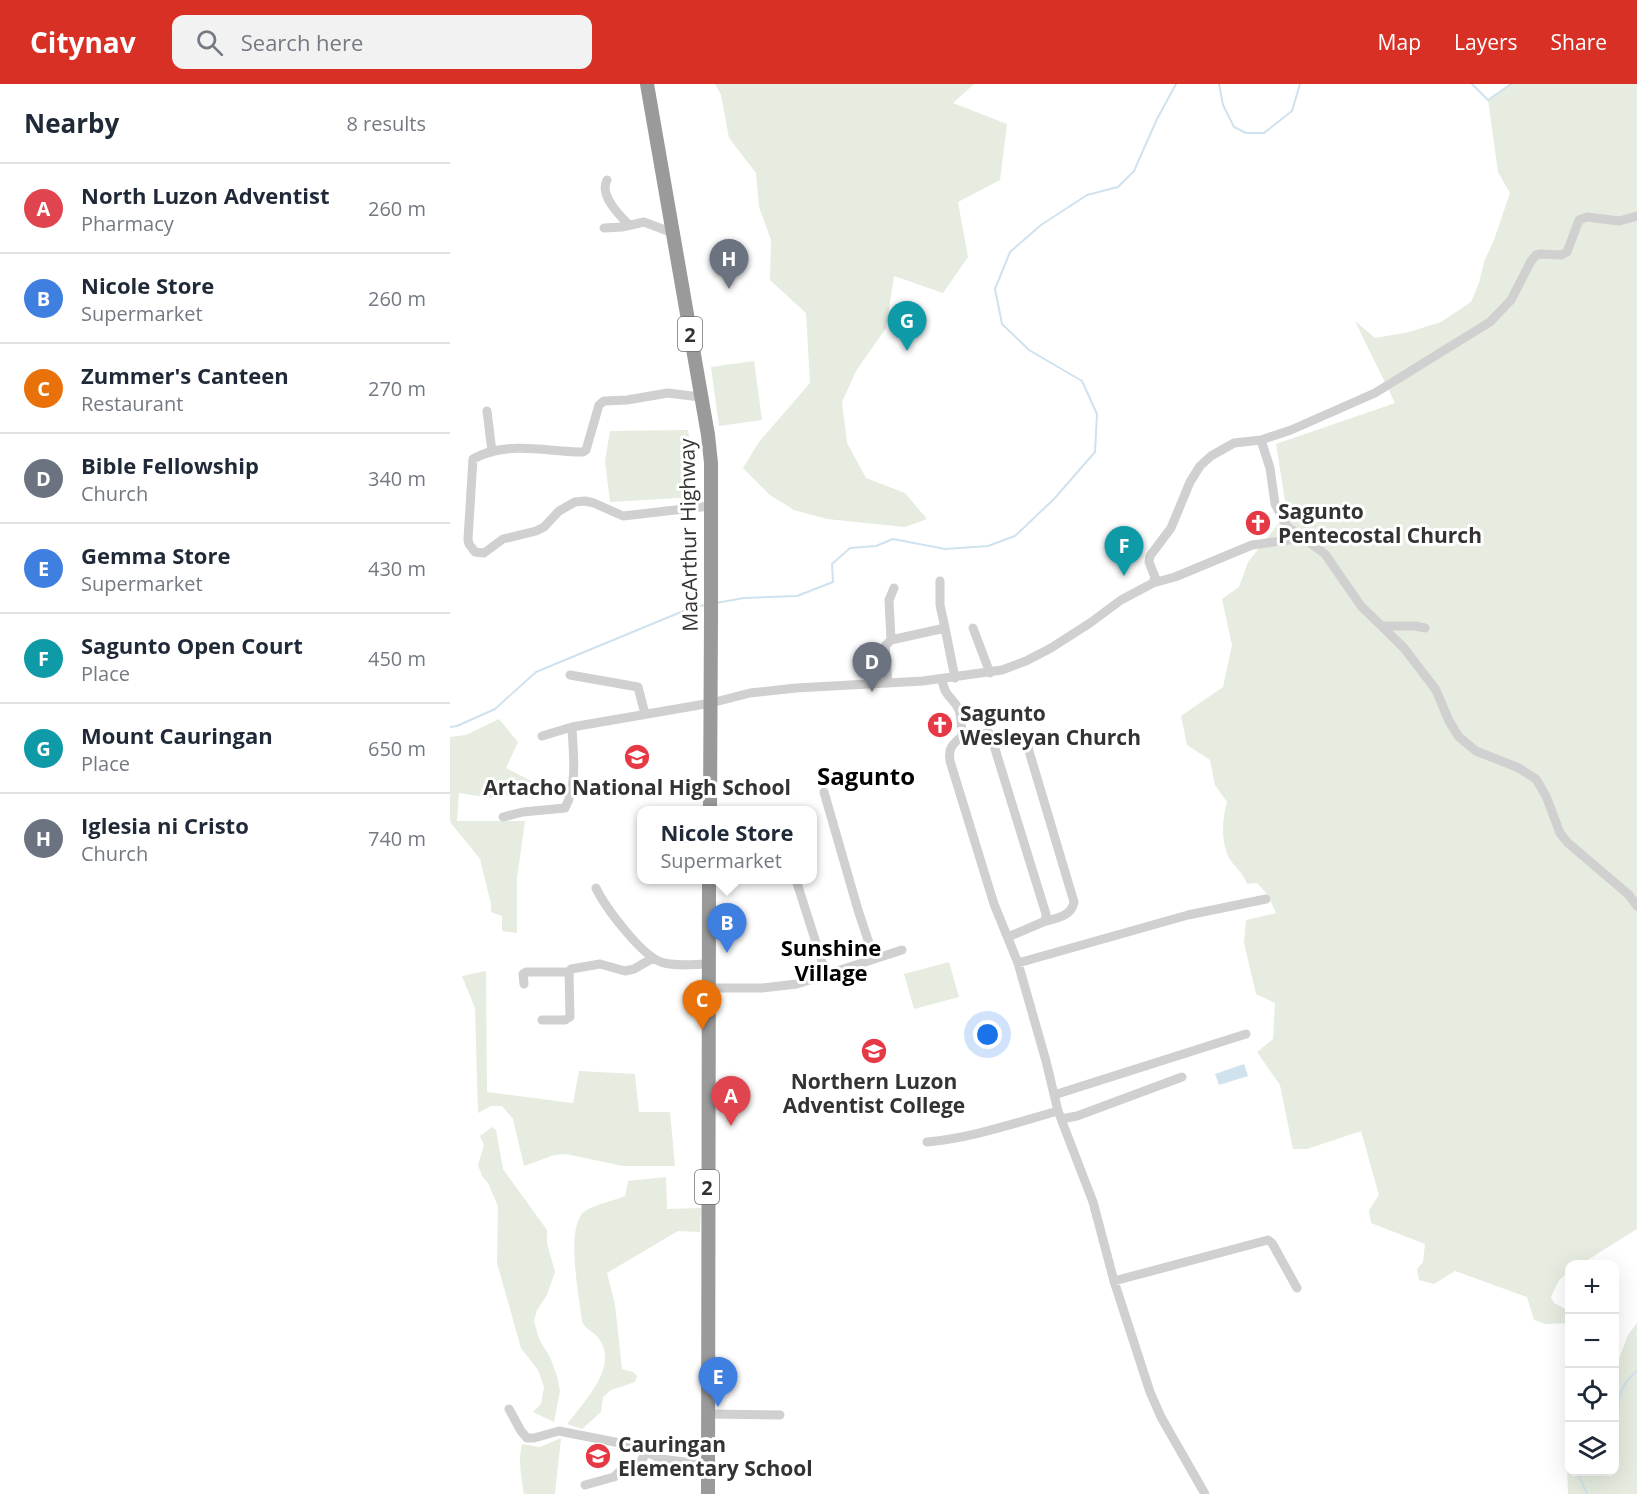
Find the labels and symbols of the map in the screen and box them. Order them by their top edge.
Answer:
pin: H [710,240,748,289]
pin: G [888,302,926,351]
road number: 2 [678,317,702,351]
street label: MacArthur Highway [672,438,704,632]
place label: Sagunto Pentecostal Church [1278,497,1482,549]
church icon: Sagunto Pentecostal Church [1243,508,1273,538]
pin: F [1104,526,1144,576]
pin: D [852,642,892,692]
place label: Sagunto Wesleyan Church [960,699,1141,751]
church icon: Sagunto Wesleyan Church [925,710,955,740]
school or university icon: Artacho National High School [622,742,652,772]
district label: Sagunto [817,759,915,792]
place label: Artacho National High School [483,773,791,801]
pin: B [708,904,746,953]
district label: Sunshine Village [781,932,881,987]
pin: C [682,980,722,1030]
your location [973,1020,1002,1049]
school or university icon: Northern Luzon Adventist College [859,1036,889,1066]
place label: Northern Luzon Adventist College [783,1067,965,1119]
pin: A [712,1076,750,1126]
road number: 2 [695,1170,719,1204]
pin: E [698,1358,738,1407]
place label: Cauringan Elementary School [618,1430,813,1482]
school or university icon: Cauringan Elementary School [583,1441,613,1471]

